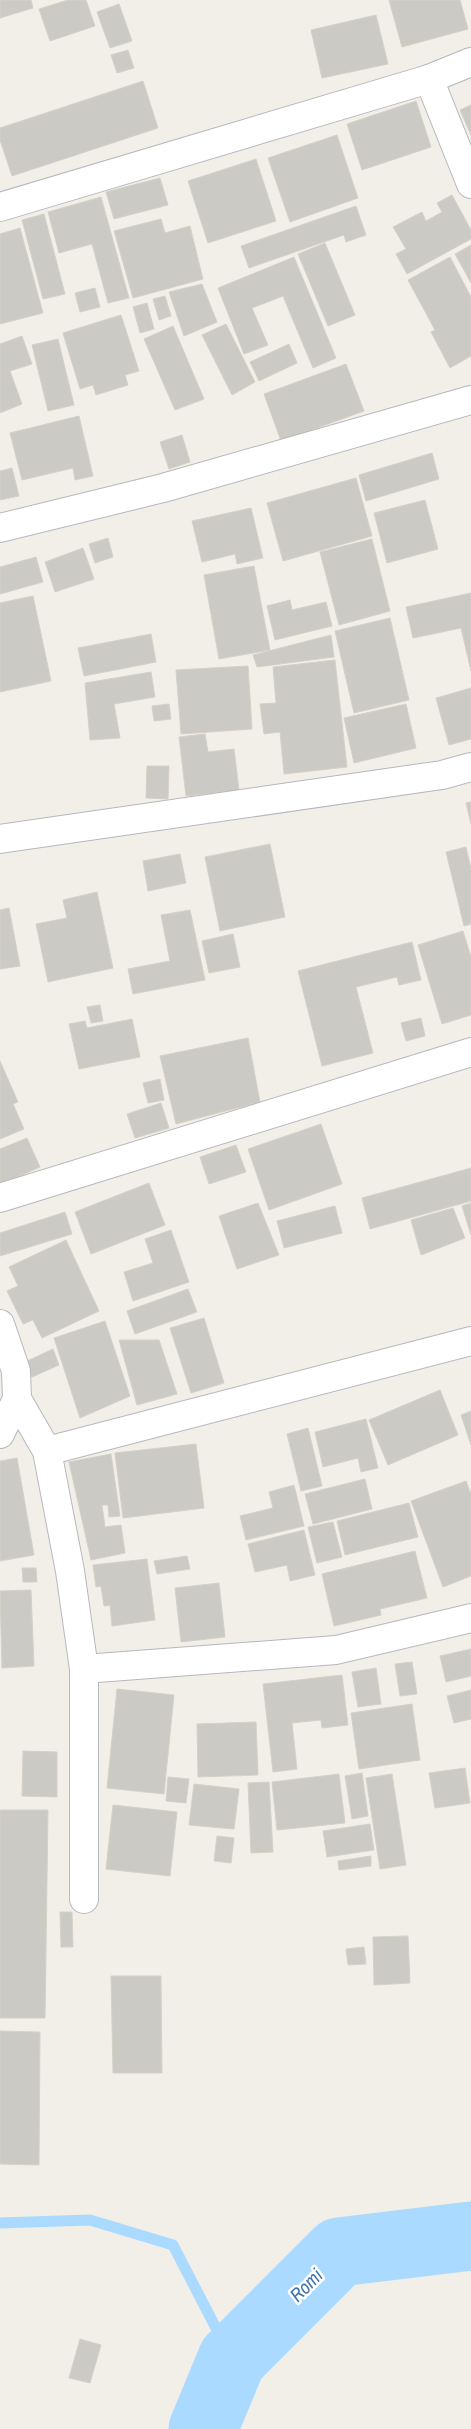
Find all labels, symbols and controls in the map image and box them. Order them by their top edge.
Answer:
water label: Romi [284,2262,329,2307]

